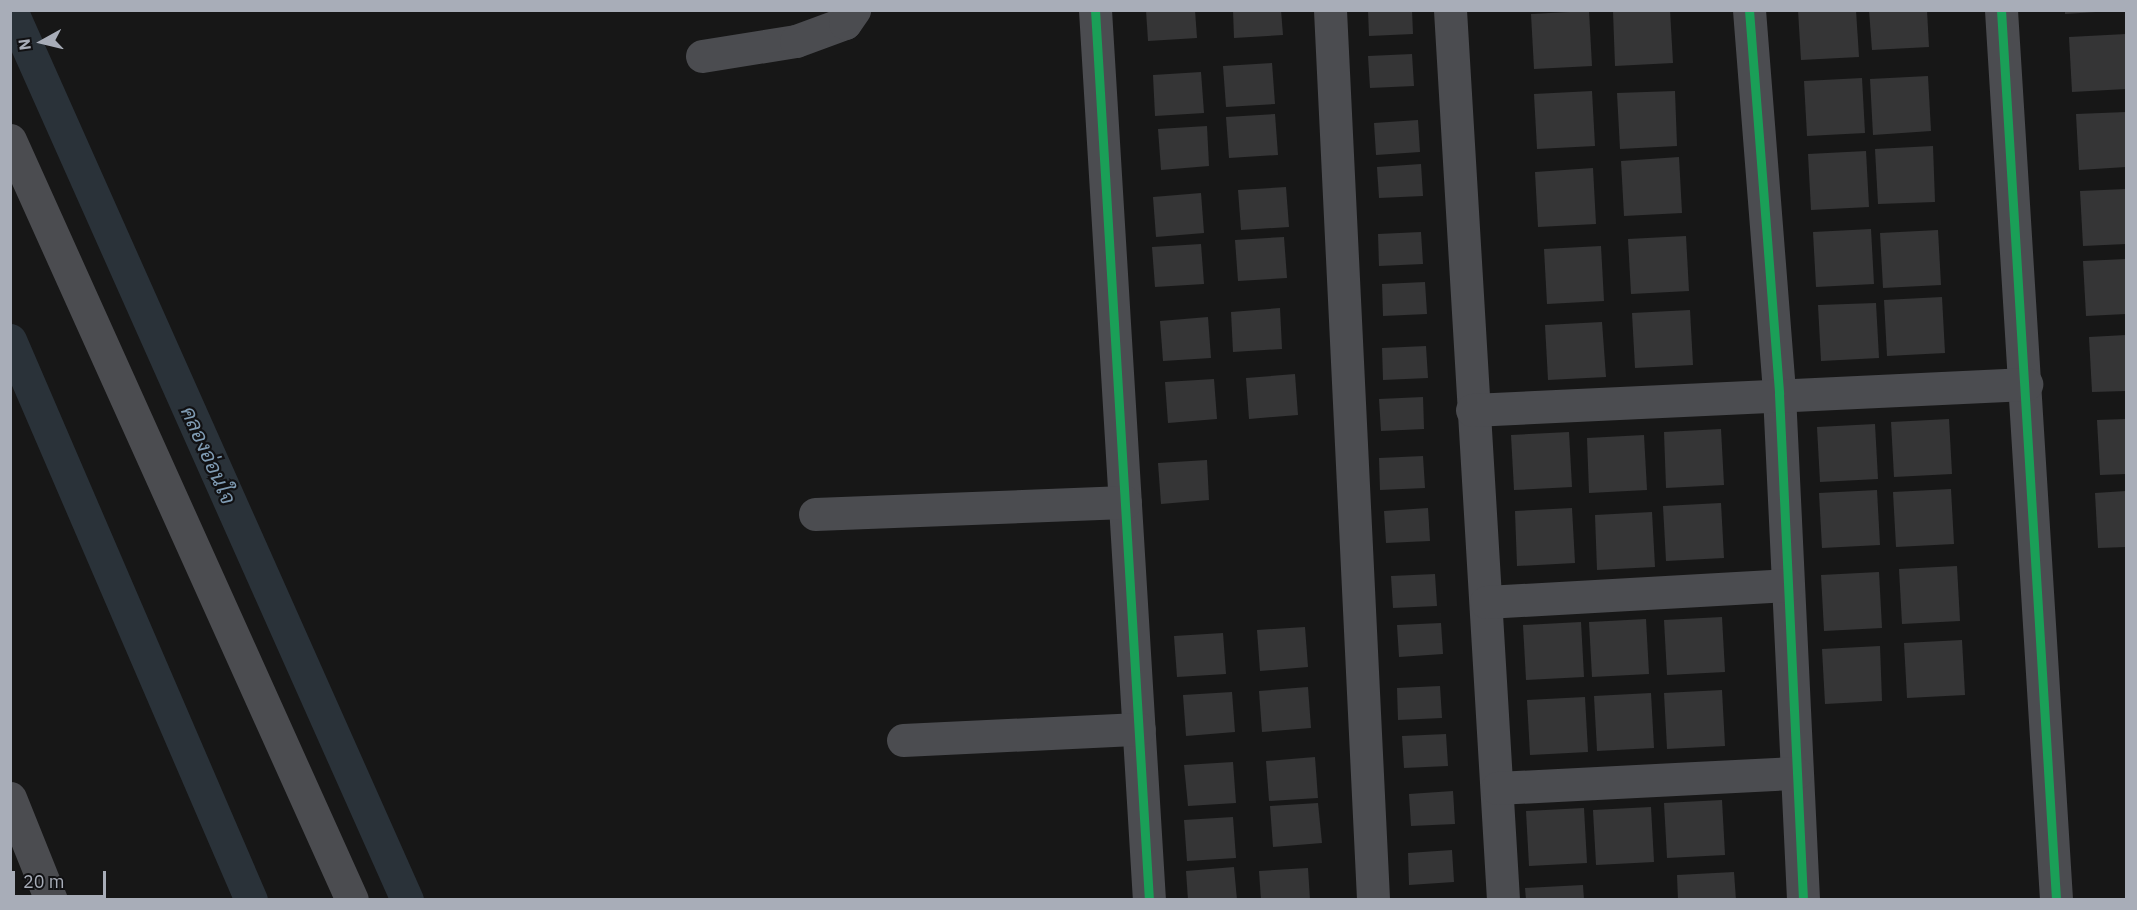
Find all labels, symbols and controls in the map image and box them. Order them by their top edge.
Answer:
north arrow [12,12,72,72]
text: N [13,37,35,52]
water label: คลองอ่อนใจ [176,402,242,508]
scale bar [15,859,110,897]
text: 20 m [23,870,65,893]

